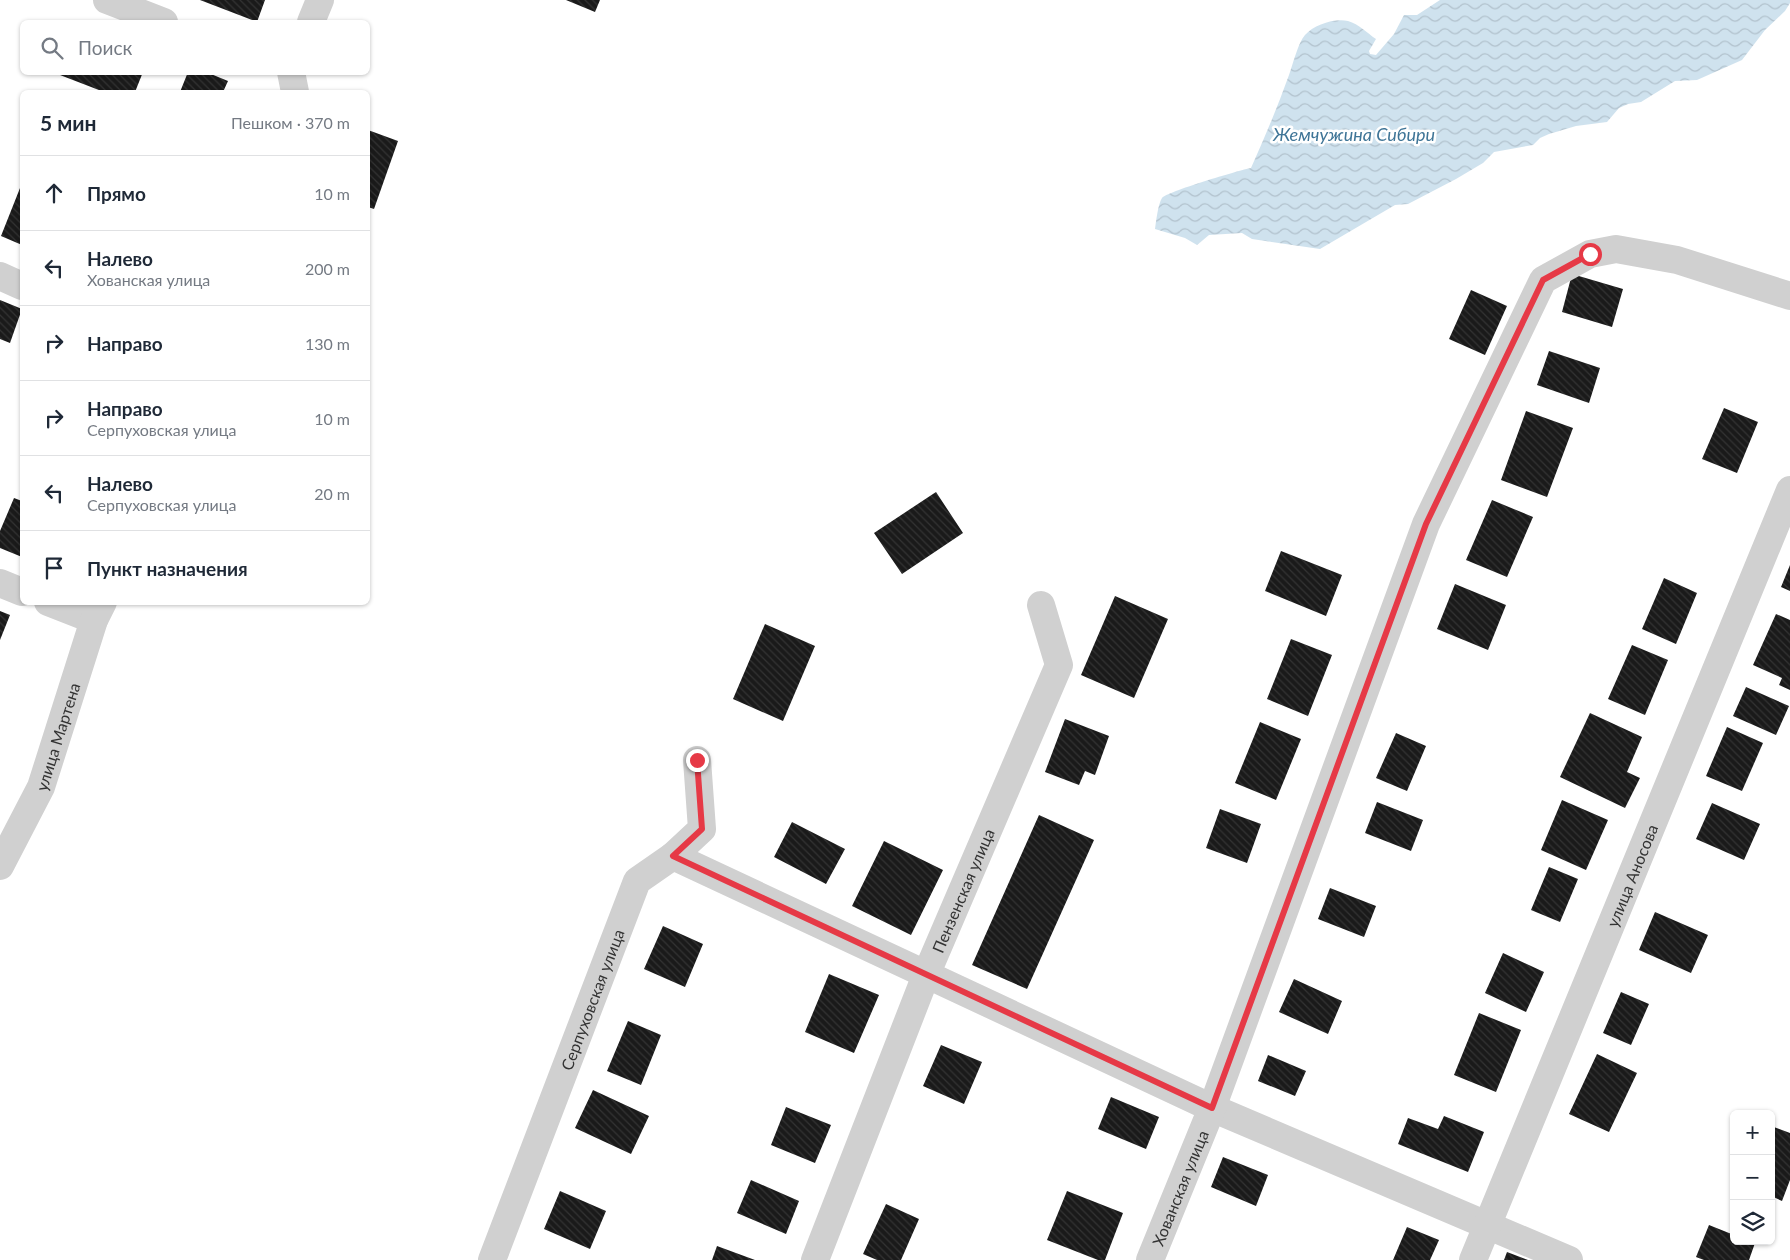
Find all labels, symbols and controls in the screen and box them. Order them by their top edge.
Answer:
search box [20,20,370,75]
icon: search [38,34,66,62]
text: Поиск [78,36,132,59]
text: 5 мин [40,110,97,135]
text: Пешком · 370 m [231,113,350,132]
water label: Жемчужина Сибири [1272,123,1435,145]
icon: ahead [40,179,68,207]
text: Прямо [87,182,146,205]
text: 10 m [314,184,350,203]
route start [1579,243,1602,266]
text: Налево [87,247,153,270]
icon: left [40,254,68,282]
text: 200 m [305,259,350,278]
text: Хованская улица [87,270,210,289]
icon: right [40,329,68,357]
text: Направо [87,332,163,355]
text: 130 m [305,334,350,353]
text: Направо [87,397,163,420]
icon: right [40,404,68,432]
text: 10 m [314,409,350,428]
text: Серпуховская улица [87,420,236,439]
text: Налево [87,472,153,495]
icon: left [40,479,68,507]
text: 20 m [314,484,350,503]
text: Серпуховская улица [87,495,236,514]
icon: arrive [40,554,68,582]
text: Пункт назначения [87,557,248,580]
street label: улица Мартена [31,680,83,793]
route end [686,749,709,772]
street label: улица Аносова [1602,821,1661,929]
street label: Пензенская улица [927,825,997,955]
street label: Серпуховская улица [556,926,627,1073]
map controls [1730,1110,1775,1245]
button: + [1730,1110,1775,1155]
street label: Хованская улица [1147,1127,1212,1248]
button: − [1730,1155,1775,1200]
button: layers [1730,1200,1775,1245]

